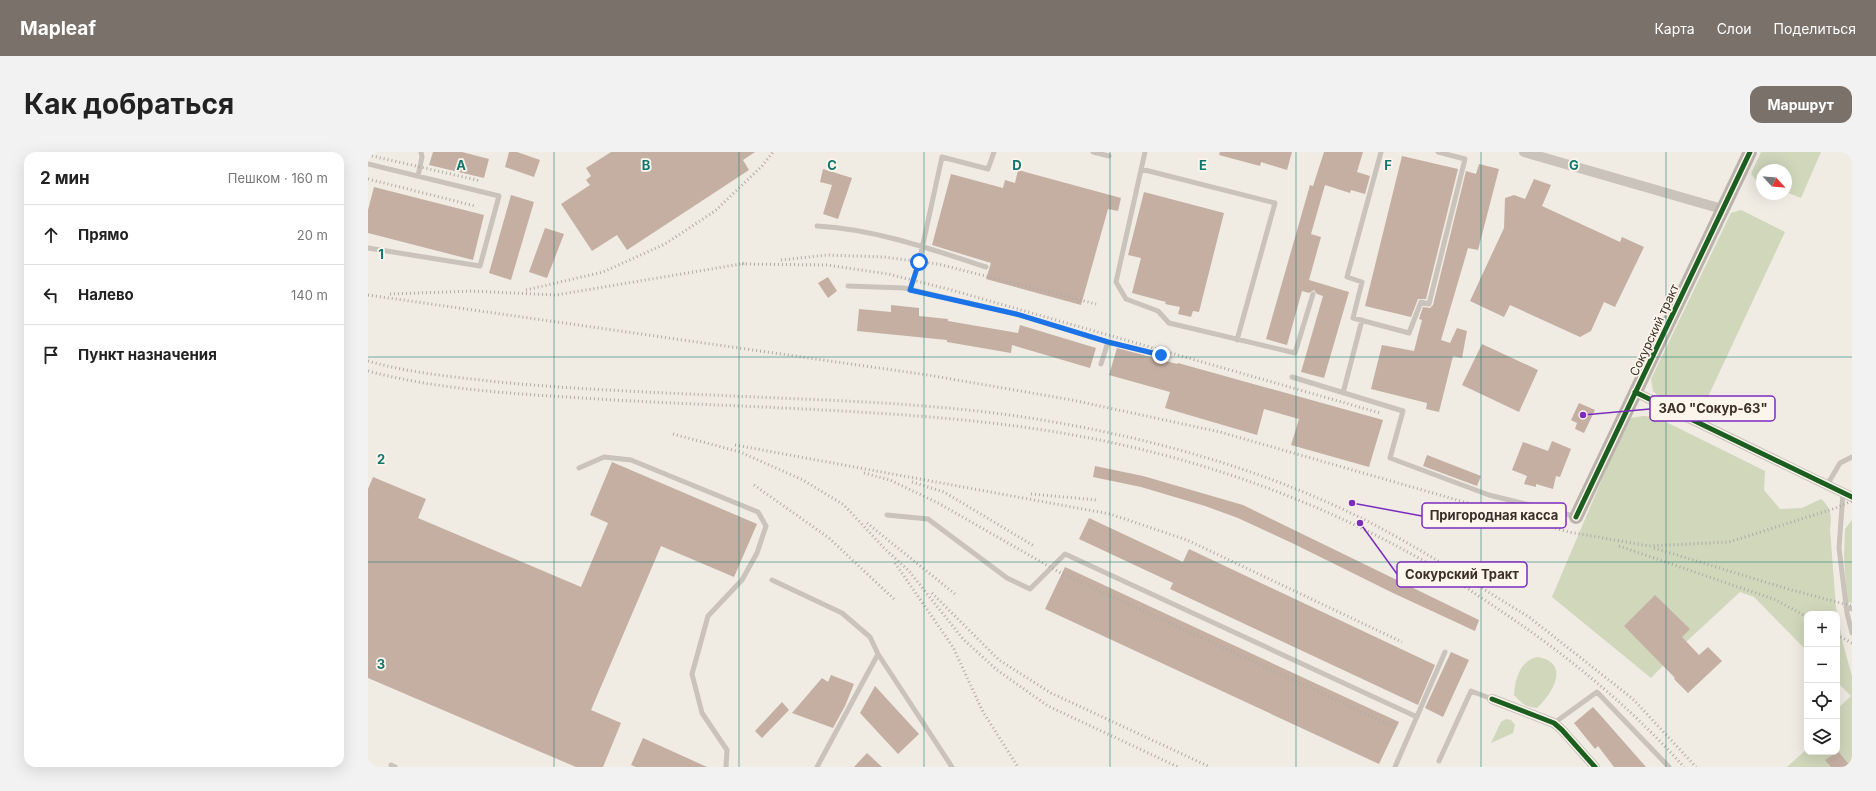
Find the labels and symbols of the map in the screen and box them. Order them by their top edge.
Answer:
text: A [456,157,466,173]
text: B [642,157,651,173]
text: C [827,157,837,173]
text: D [1012,157,1022,173]
text: E [1199,157,1207,173]
text: F [1384,157,1392,173]
text: G [1569,157,1579,173]
north arrow [1756,164,1792,200]
text: 1 [378,246,384,262]
route start [910,253,928,271]
street label: Сокурский тракт [1626,281,1682,378]
route end [1152,346,1170,364]
callout: ЗАО "Сокур-63" [1650,396,1775,421]
text: ЗАО "Сокур-63" [1658,400,1768,416]
text: 2 [377,451,385,467]
callout: Пригородная касса [1422,503,1566,528]
text: Пригородная касса [1430,507,1558,523]
callout: Сокурский Тракт [1397,562,1527,587]
text: Сокурский Тракт [1405,566,1519,582]
text: 3 [377,656,385,672]

